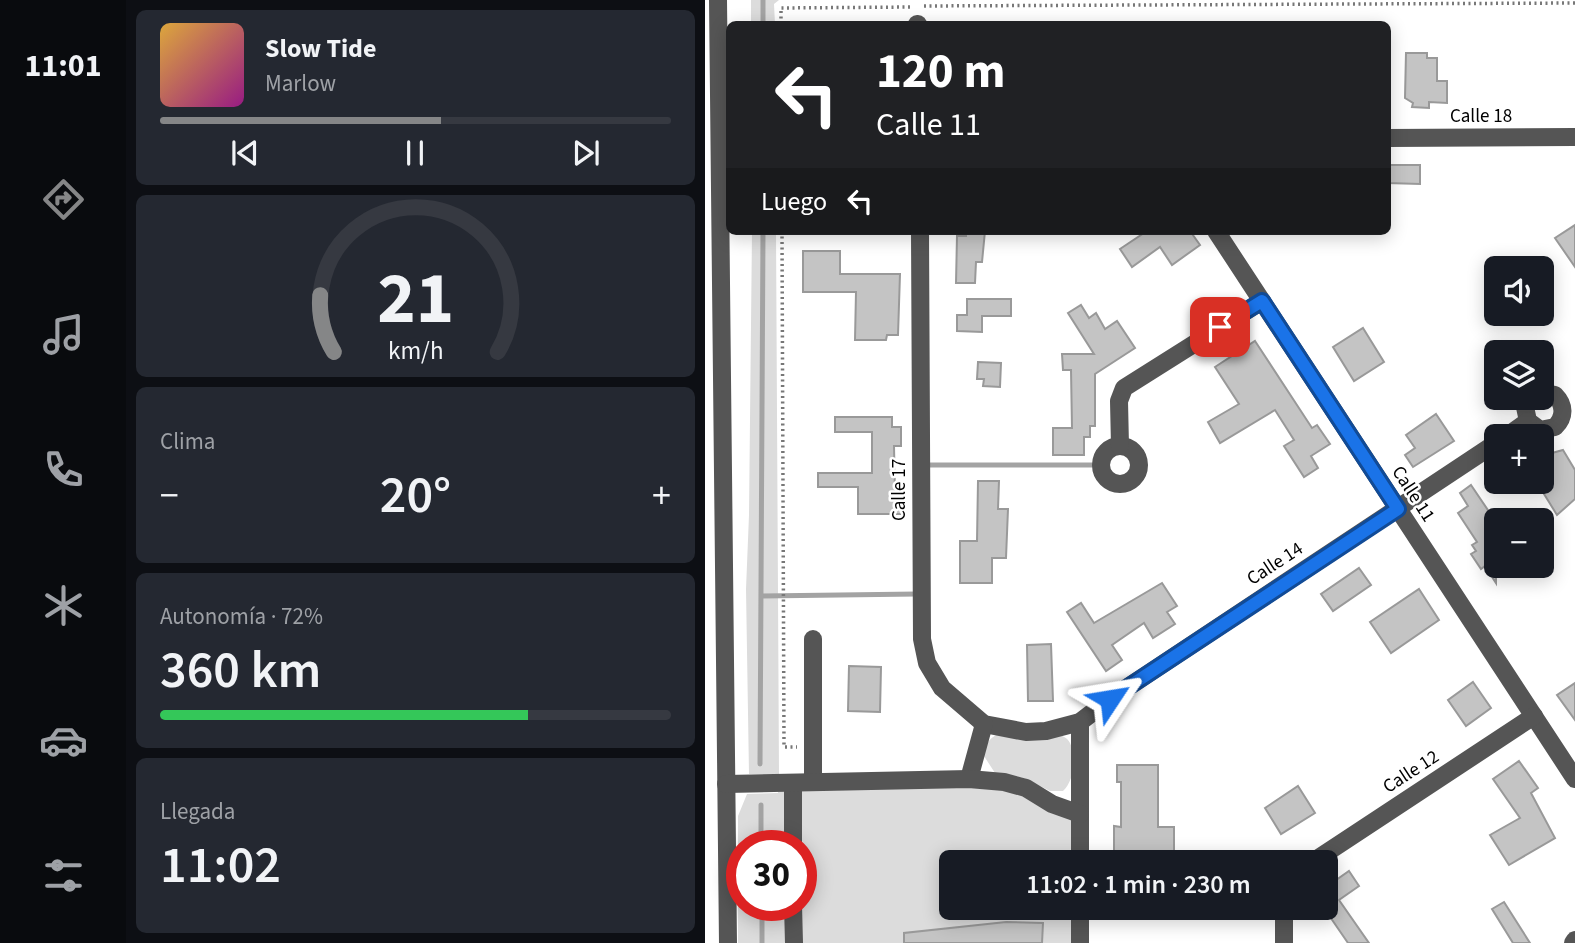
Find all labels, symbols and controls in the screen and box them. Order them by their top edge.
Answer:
text: Slow Tide [265,30,376,67]
text: 120 m [876,37,1005,107]
text: 11:01 [24,43,102,89]
icon: left [761,49,852,140]
text: Marlow [265,67,336,100]
text: Calle 11 [876,102,981,148]
street label: Calle 18 [1450,103,1512,130]
icon: previous [226,134,264,172]
icon: pause [396,134,434,172]
icon: next [567,134,605,172]
icon: directions [39,175,88,224]
icon: left [841,182,879,220]
text: Luego [761,183,827,220]
text: 21 [377,248,454,352]
map controls [1484,256,1554,578]
button: sound [1484,256,1554,326]
pin [1190,297,1250,357]
icon: arrive [1201,308,1239,346]
icon: music [39,310,88,359]
text: km/h [388,333,443,369]
button: layers [1484,340,1554,410]
button: + [1484,424,1554,494]
text: Clima [160,425,215,458]
icon: phone [39,445,88,494]
text: 20° [380,459,451,533]
street label: Calle 17 [886,459,913,521]
street label: Calle 11 [1385,461,1441,527]
text: − [160,469,179,523]
text: + [652,469,671,523]
button: − [1484,508,1554,578]
street label: Calle 14 [1242,536,1308,592]
icon: climate [39,581,88,630]
text: Autonomía · 72% [160,600,323,633]
text: 360 km [160,634,321,708]
position arrow [1073,662,1147,736]
icon: car [39,716,88,765]
street label: Calle 12 [1378,744,1444,800]
text: Llegada [160,795,235,828]
text: 11:02 [160,829,281,903]
speed limit sign: 30 [726,830,817,921]
icon: filters [39,851,88,900]
text: 11:02 · 1 min · 230 m [1026,866,1251,903]

